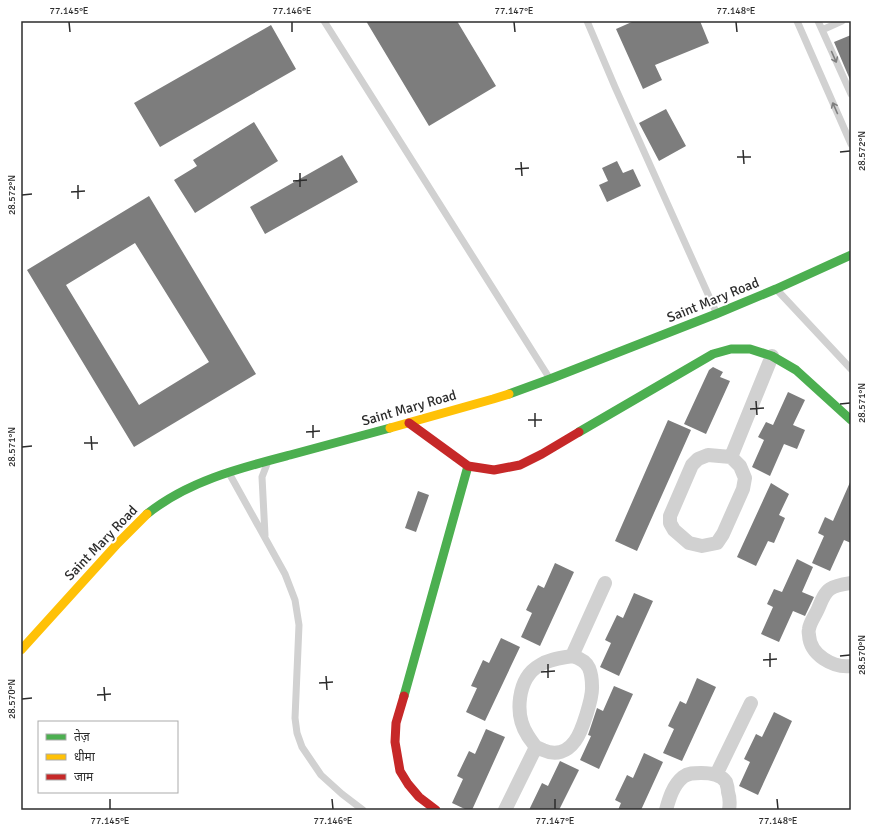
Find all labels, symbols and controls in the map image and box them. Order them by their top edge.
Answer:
text: 77.145°E [50,5,89,17]
text: 77.146°E [273,5,312,17]
text: 77.147°E [495,5,534,17]
text: 77.148°E [717,5,756,17]
one-way arrow [831,50,838,62]
one-way arrow [831,102,838,114]
text: 28.572°N [856,131,868,171]
text: 28.572°N [6,175,18,215]
street label: Saint Mary Road [664,274,762,326]
text: 28.571°N [856,383,868,423]
street label: Saint Mary Road [360,386,458,430]
text: 28.571°N [6,427,18,467]
street label: Saint Mary Road [61,502,141,584]
text: 28.570°N [856,635,868,675]
text: 28.570°N [6,679,18,719]
legend [38,721,178,793]
text: तेज़ [74,729,91,745]
text: धीमा [74,749,96,765]
text: जाम [74,770,94,785]
text: 77.145°E [91,815,130,827]
text: 77.146°E [314,815,353,827]
text: 77.147°E [536,815,575,827]
text: 77.148°E [759,815,798,827]

